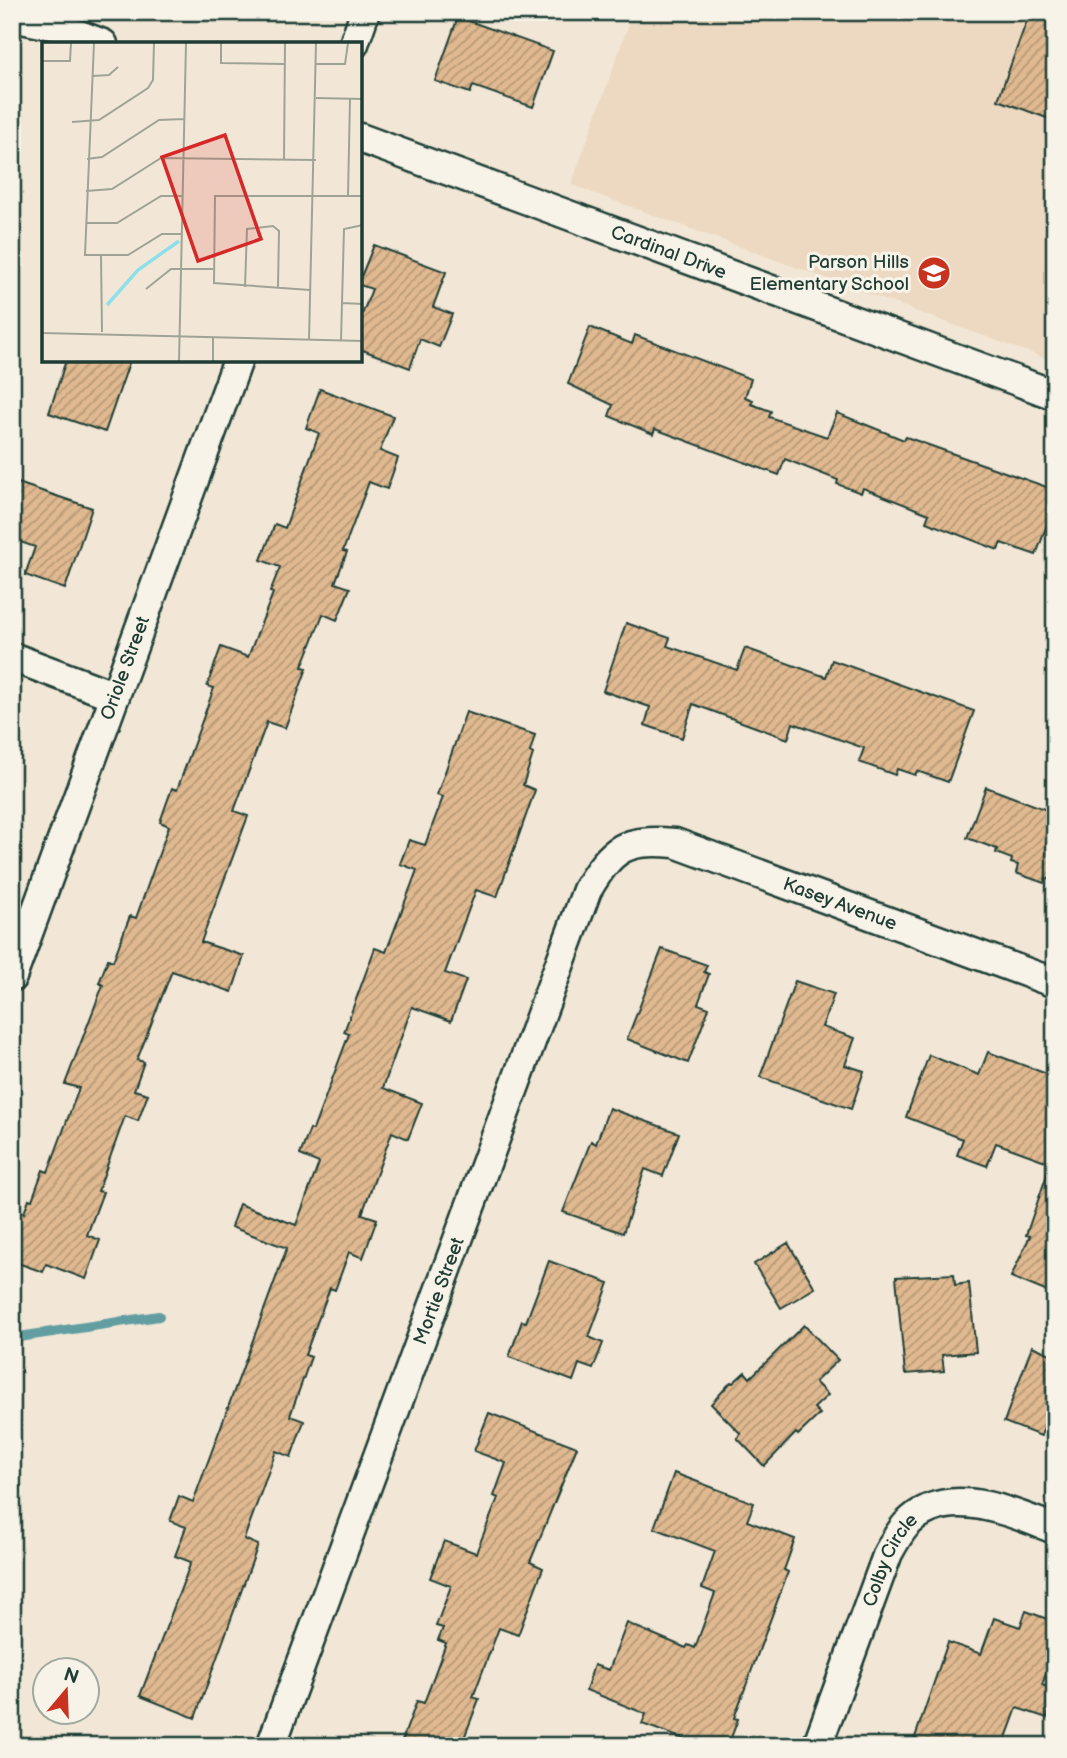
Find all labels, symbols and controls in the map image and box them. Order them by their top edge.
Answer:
inset map [42,42,362,362]
street label: Cardinal Drive [608,220,730,284]
place label: Parson Hills Elementary School [750,251,909,296]
school or university icon: Parson Hills Elementary School [915,254,953,292]
street label: Oriole Street [96,613,155,723]
street label: Kasey Avenue [780,872,900,935]
street label: Mortie Street [409,1234,469,1348]
street label: Colby Circle [858,1508,922,1610]
north arrow [32,1656,102,1726]
text: N [61,1663,82,1690]

